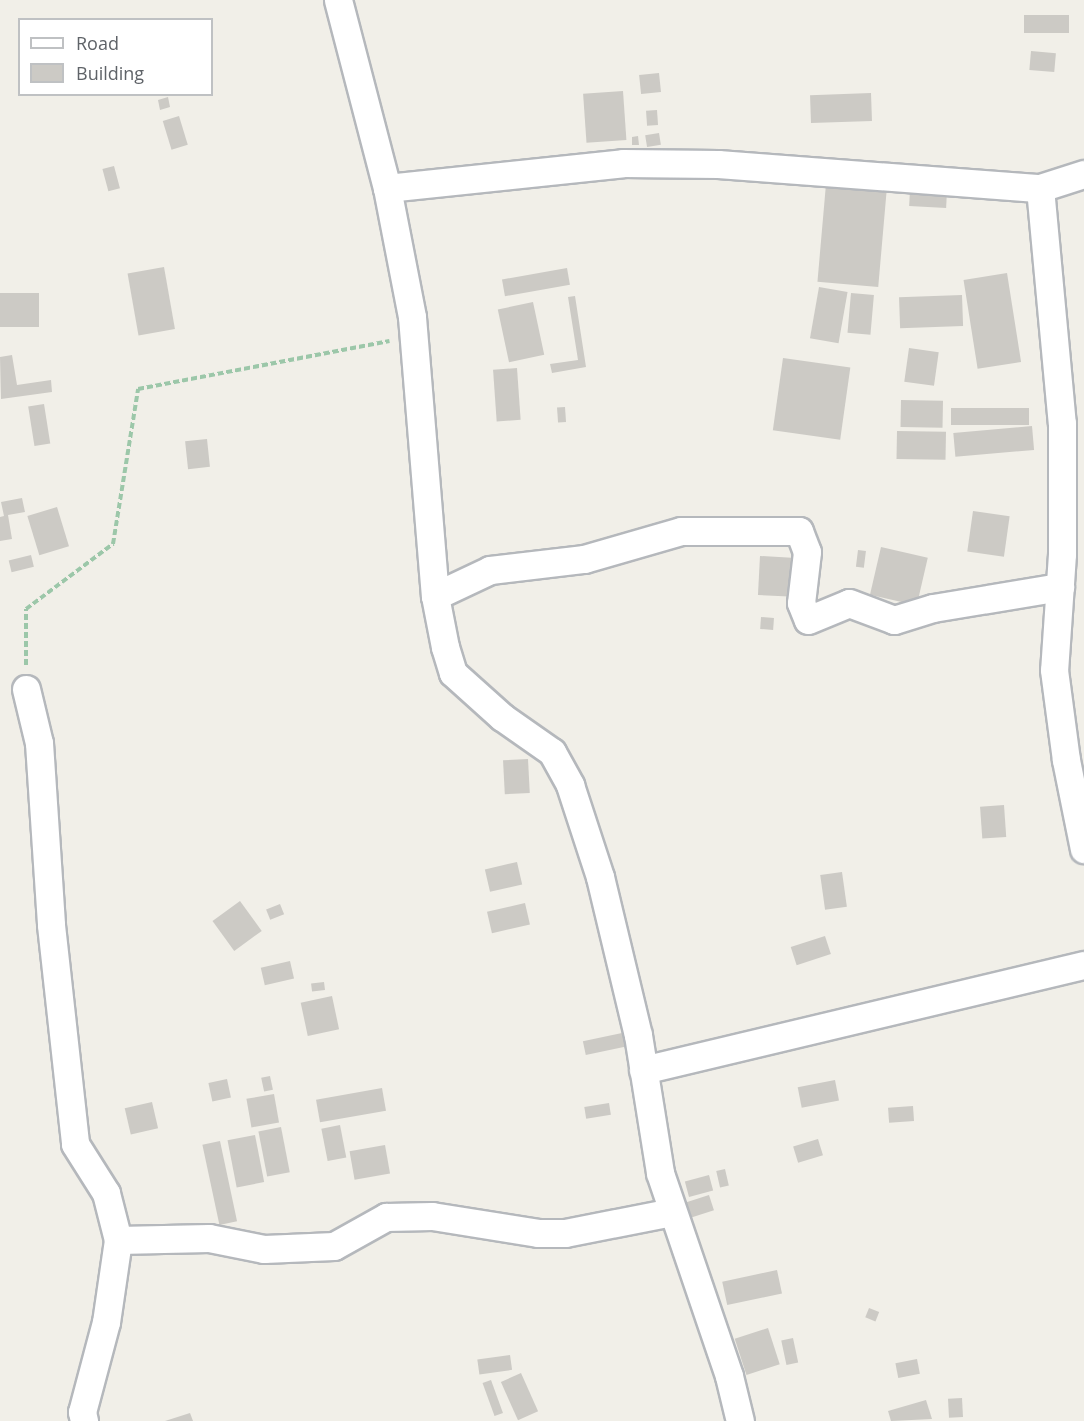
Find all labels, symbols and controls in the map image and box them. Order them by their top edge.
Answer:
legend [18,18,213,96]
text: Road [76,31,119,55]
text: Building [76,61,144,85]

